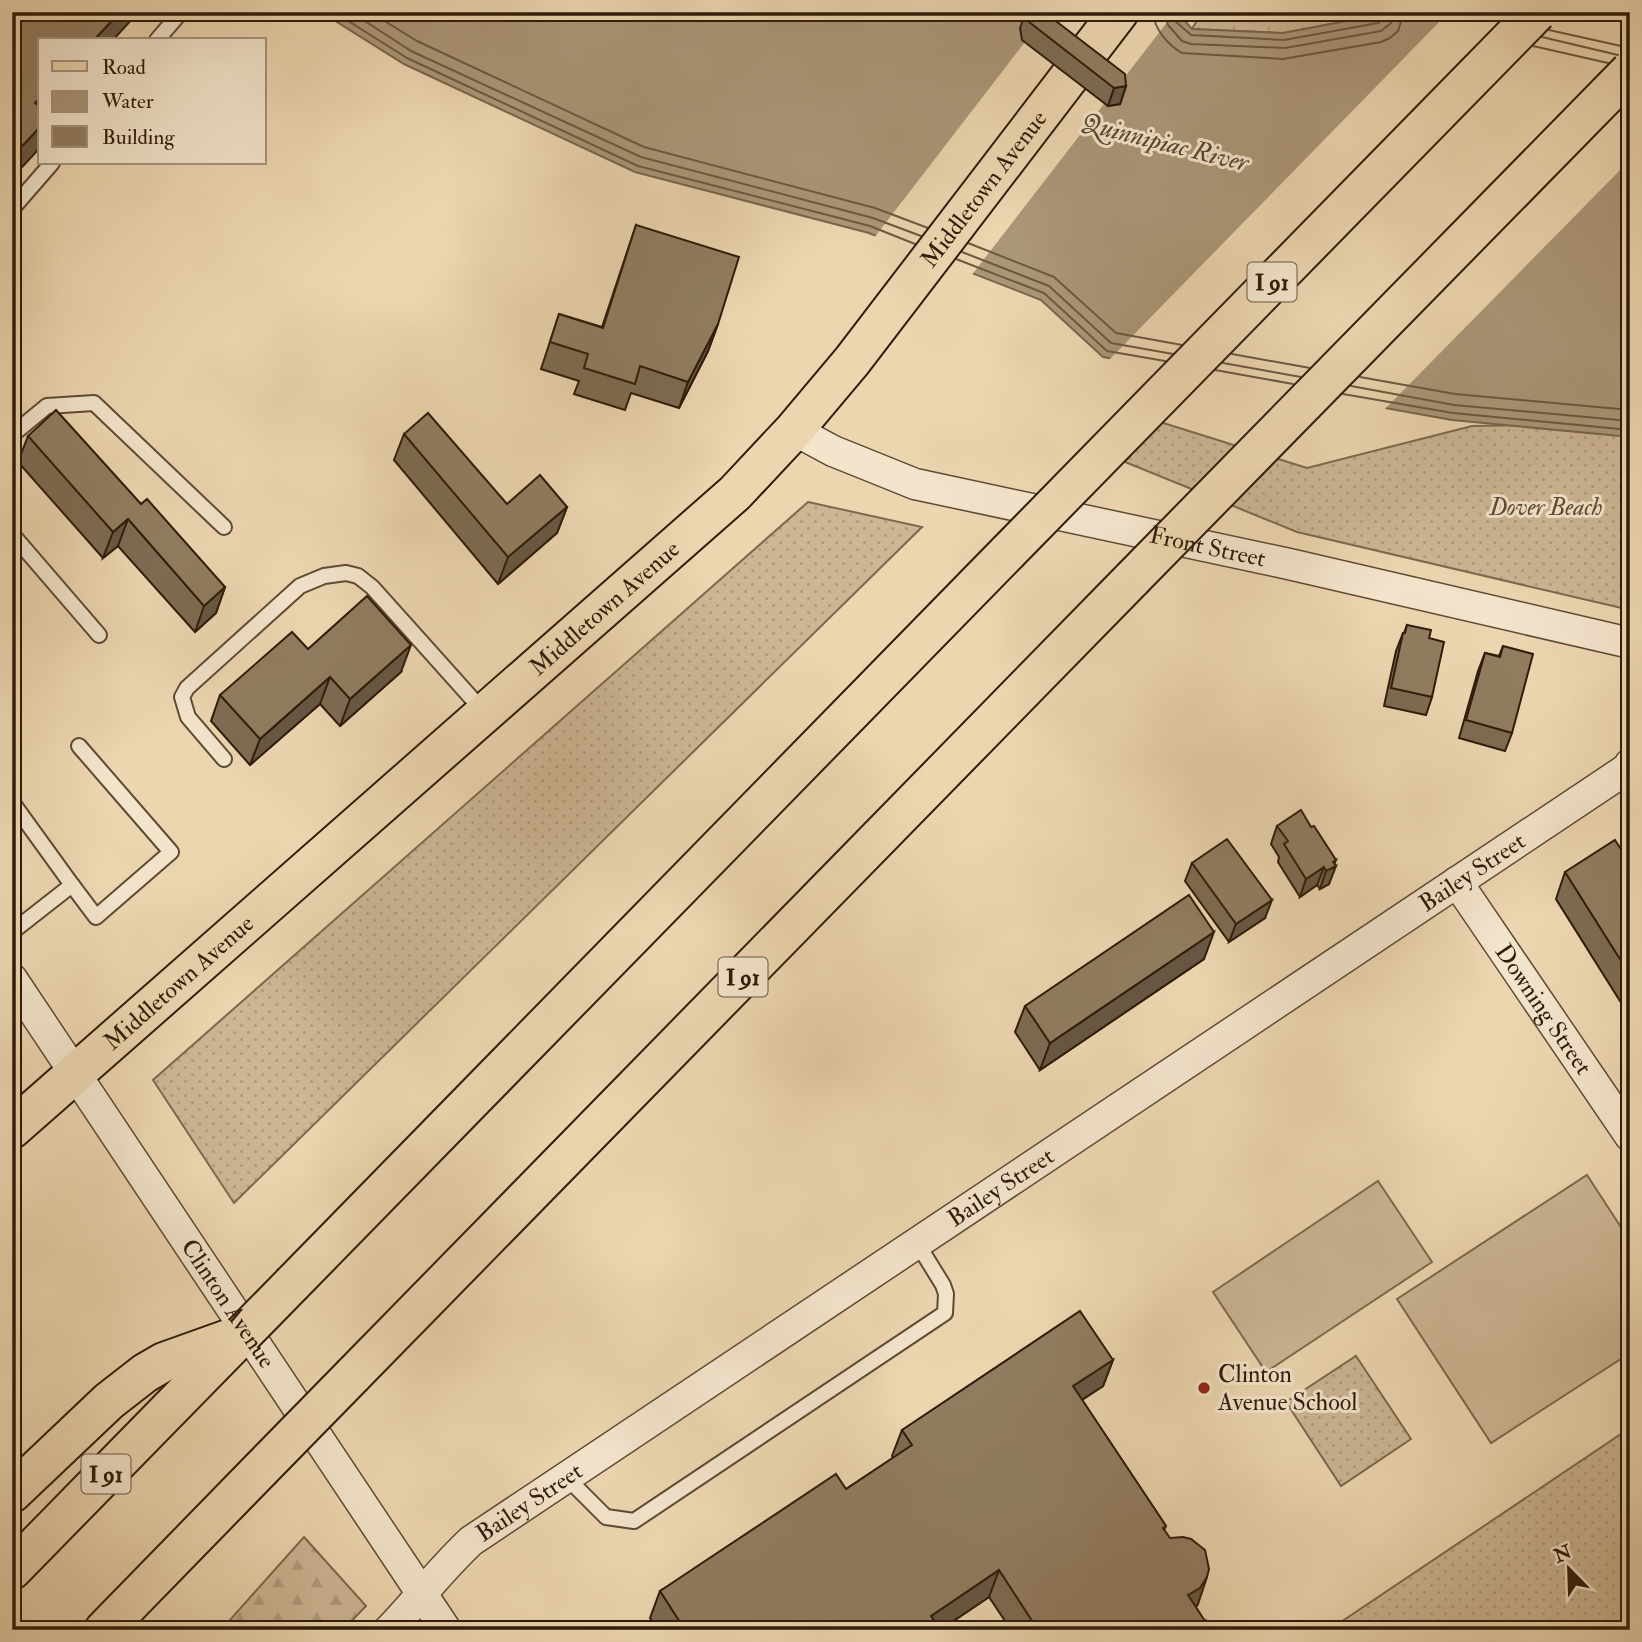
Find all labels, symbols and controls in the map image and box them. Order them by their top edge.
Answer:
legend [38,38,266,164]
text: Road [102,54,147,81]
text: Water [101,88,154,115]
street label: Middletown Avenue [914,104,1054,274]
water label: Quinnipiac River [1078,107,1253,181]
text: Building [102,124,175,151]
road number: I 91 [1248,262,1296,302]
park label: Dover Beach [1488,492,1603,523]
street label: Front Street [1147,520,1269,575]
street label: Middletown Avenue [523,534,686,683]
street label: Bailey Street [1413,826,1532,919]
street label: Middletown Avenue [97,908,261,1057]
street label: Downing Street [1488,938,1599,1081]
road number: I 91 [718,958,768,996]
street label: Bailey Street [942,1141,1060,1234]
street label: Clinton Avenue [174,1233,282,1374]
place label: Clinton Avenue School [1217,1359,1357,1418]
marker: Clinton Avenue School [1196,1380,1212,1396]
road number: I 91 [82,1455,130,1494]
street label: Bailey Street [470,1456,589,1549]
north arrow [1534,1534,1604,1604]
text: N [1549,1540,1576,1569]

